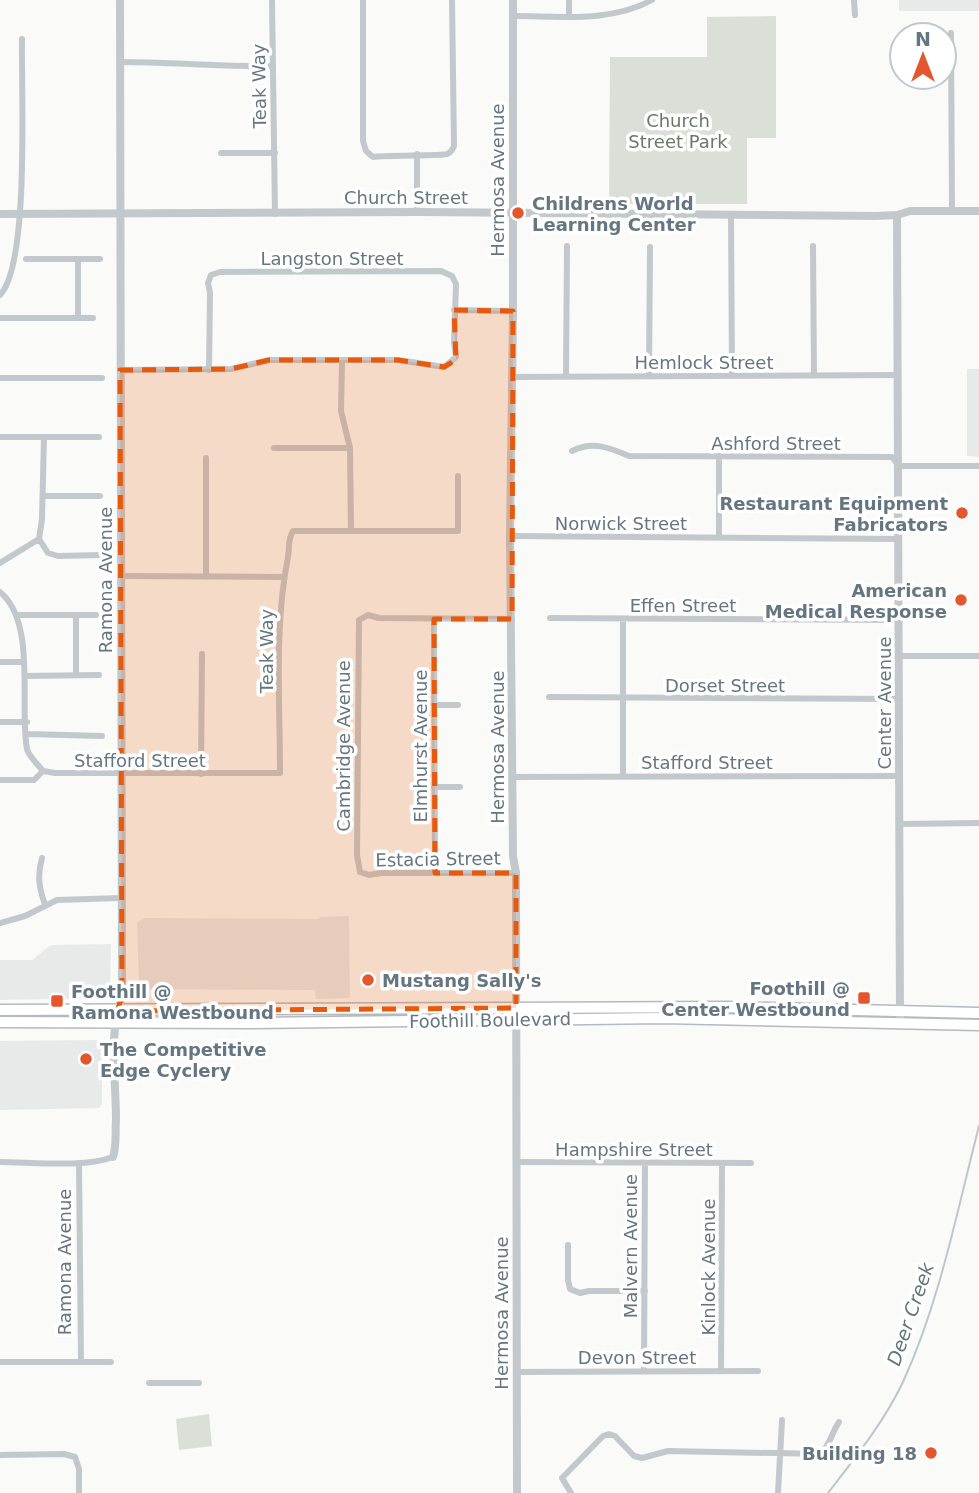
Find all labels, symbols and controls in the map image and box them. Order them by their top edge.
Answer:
north arrow [888,21,958,91]
text: N [915,28,931,50]
street label: Teak Way [248,43,270,129]
street label: Hermosa Avenue [487,103,508,257]
park label: Church Street Park [628,110,728,152]
street label: Church Street [344,187,468,208]
place label: Childrens World Learning Center [532,193,696,235]
marker: Childrens World Learning Center [510,205,526,221]
street label: Langston Street [260,248,404,269]
street label: Hemlock Street [635,352,773,373]
street label: Ashford Street [711,433,841,454]
place label: Restaurant Equipment Fabricators [720,493,948,535]
marker: Restaurant Equipment Fabricators [954,505,970,521]
street label: Ramona Avenue [95,507,116,653]
street label: Norwick Street [555,513,687,534]
place label: American Medical Response [765,580,947,622]
marker: American Medical Response [953,592,969,608]
street label: Effen Street [630,595,736,616]
street label: Teak Way [256,608,277,694]
street label: Center Avenue [874,636,895,770]
street label: Cambridge Avenue [333,660,354,832]
street label: Elmhurst Avenue [410,669,431,823]
street label: Hermosa Avenue [487,670,508,824]
street label: Dorset Street [665,675,785,696]
street label: Stafford Street [74,750,206,771]
street label: Stafford Street [641,752,773,773]
street label: Estacia Street [375,847,501,871]
place label: Mustang Sally's [382,970,542,991]
marker: Mustang Sally's [360,972,376,988]
place label: Foothill @ Center Westbound [661,978,850,1020]
place label: Foothill @ Ramona Westbound [71,981,274,1023]
marker: Foothill @ Center Westbound [856,990,872,1006]
marker: Foothill @ Ramona Westbound [49,993,65,1009]
street label: Foothill Boulevard [409,1008,571,1032]
place label: The Competitive Edge Cyclery [100,1039,266,1081]
marker: The Competitive Edge Cyclery [78,1051,94,1067]
street label: Hampshire Street [555,1139,713,1160]
street label: Malvern Avenue [620,1174,641,1318]
street label: Ramona Avenue [54,1189,75,1335]
street label: Kinlock Avenue [698,1198,719,1336]
street label: Hermosa Avenue [491,1236,512,1390]
water label: Deer Creek [882,1259,938,1368]
street label: Devon Street [578,1347,696,1368]
place label: Building 18 [802,1443,917,1464]
marker: Building 18 [923,1445,939,1461]

